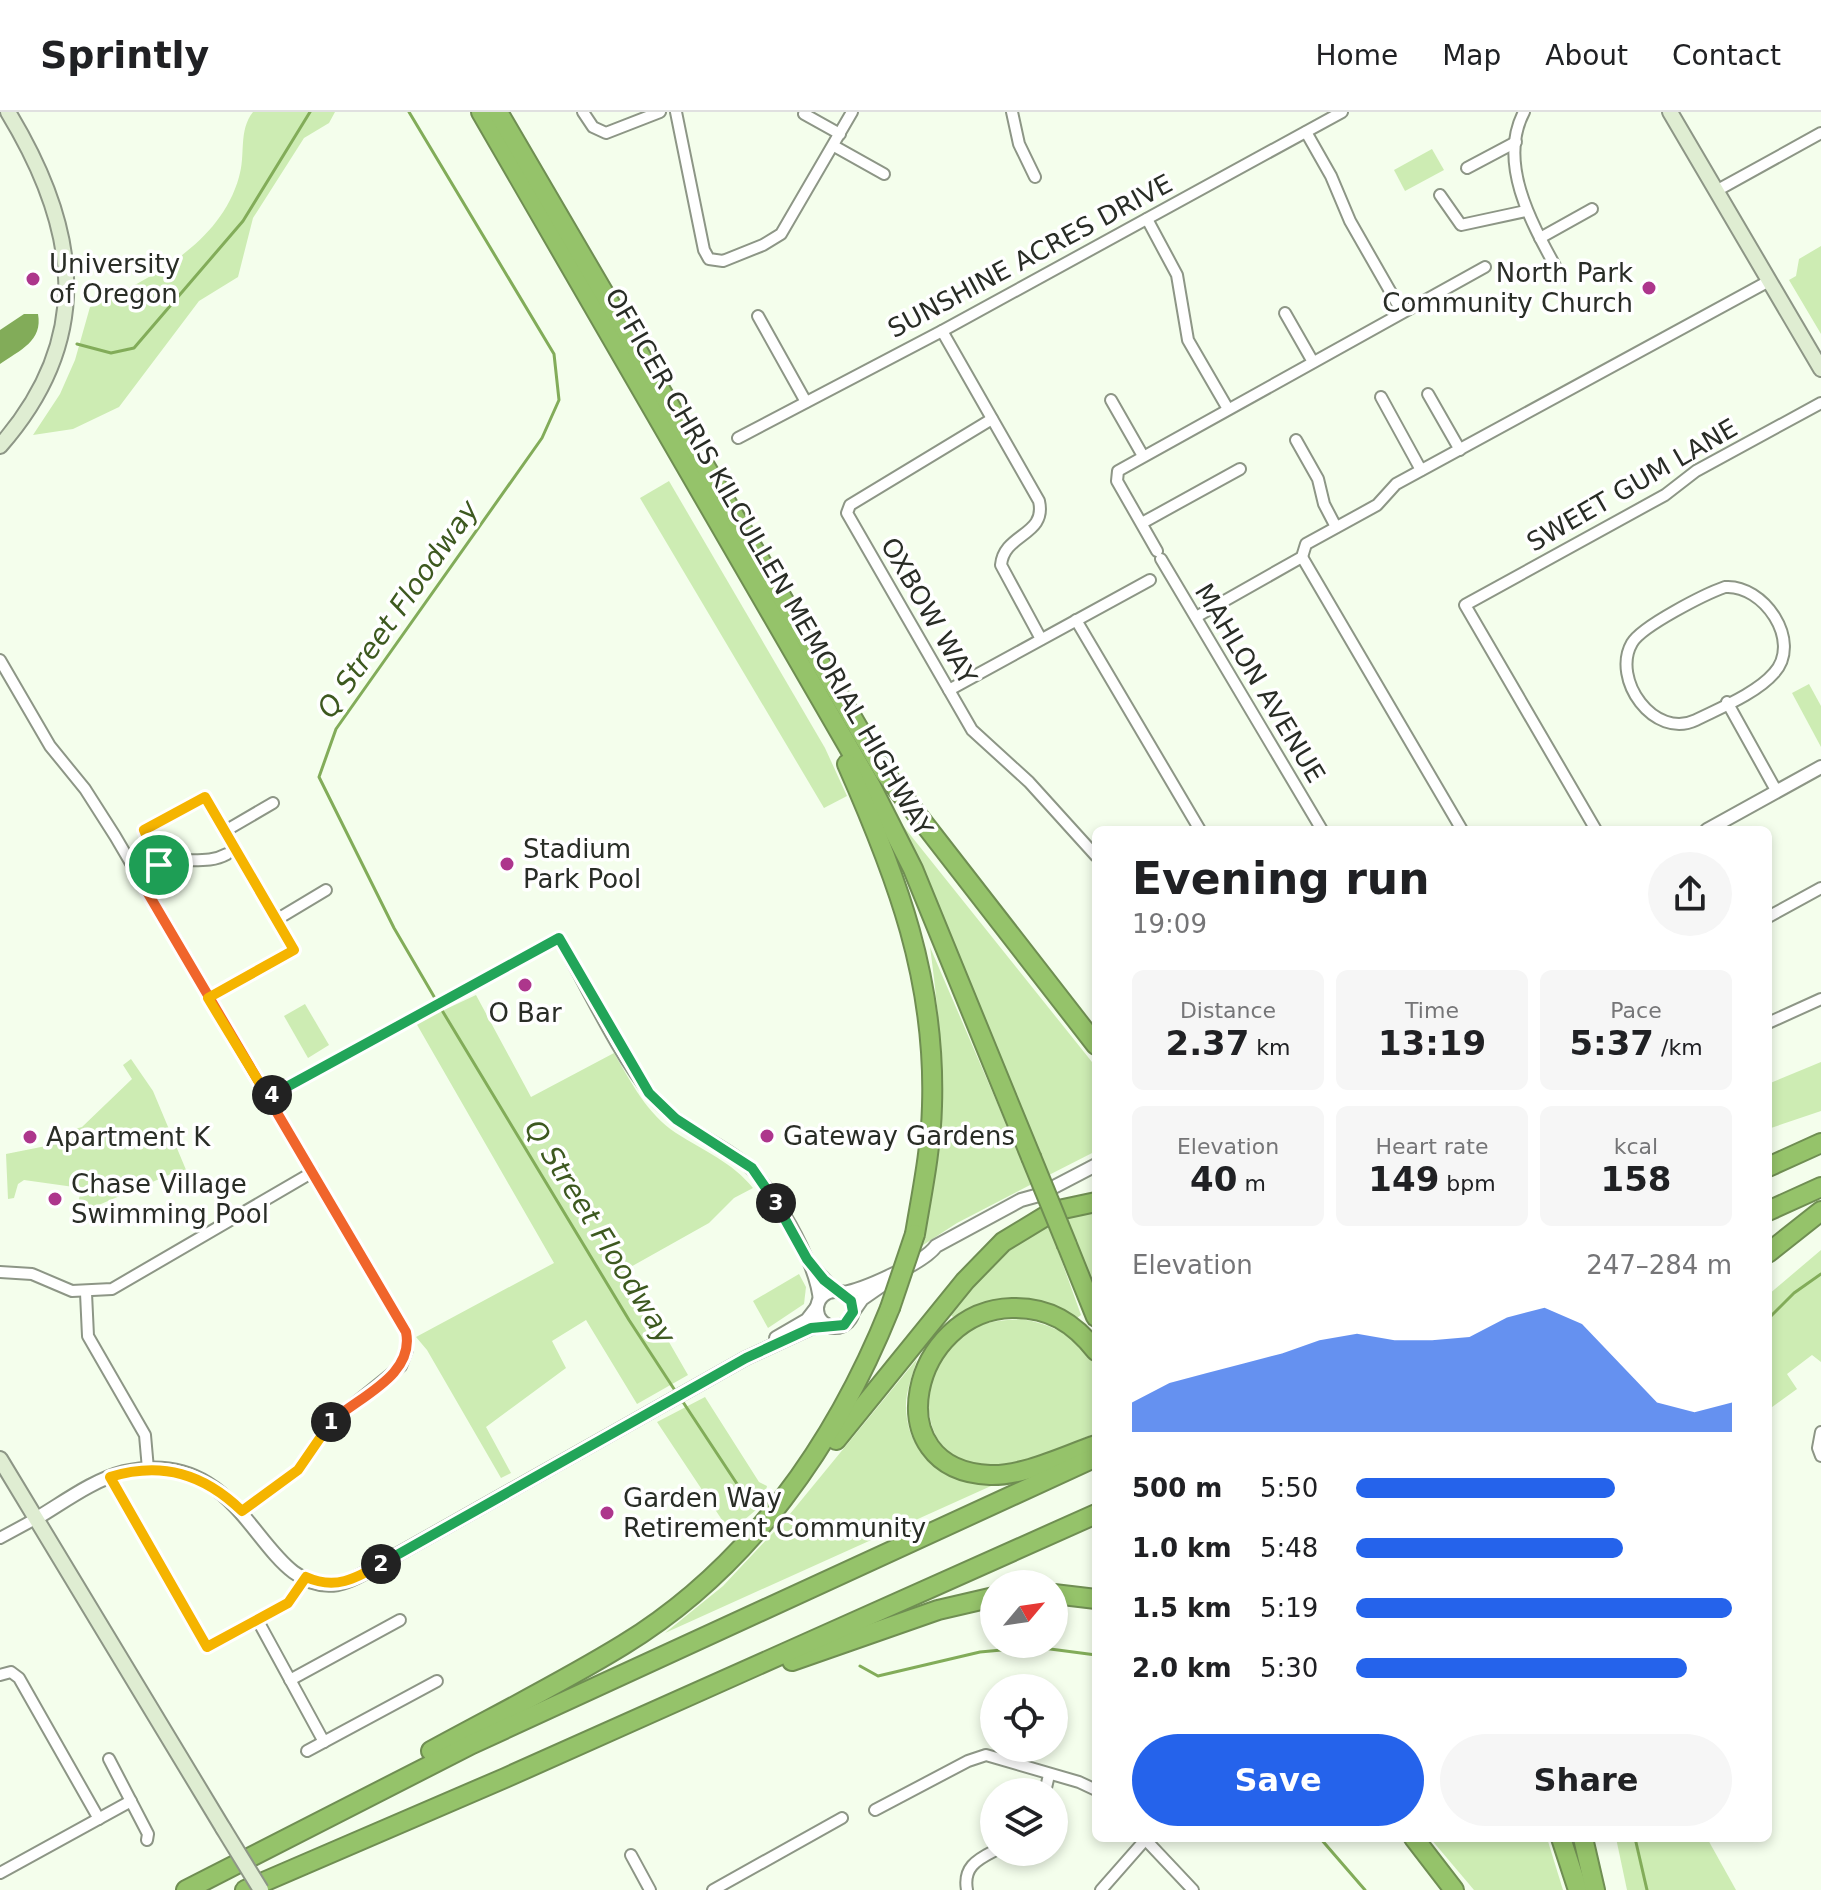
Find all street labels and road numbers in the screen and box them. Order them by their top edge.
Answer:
street label: SUNSHINE ACRES DRIVE [883,168,1177,344]
street label: OFFICER CHRIS KILCULLEN MEMORIAL HIGHWAY [599,283,939,841]
street label: SWEET GUM LANE [1522,413,1742,557]
street label: OXBOW WAY [875,532,983,690]
street label: MAHLON AVENUE [1189,578,1331,788]

